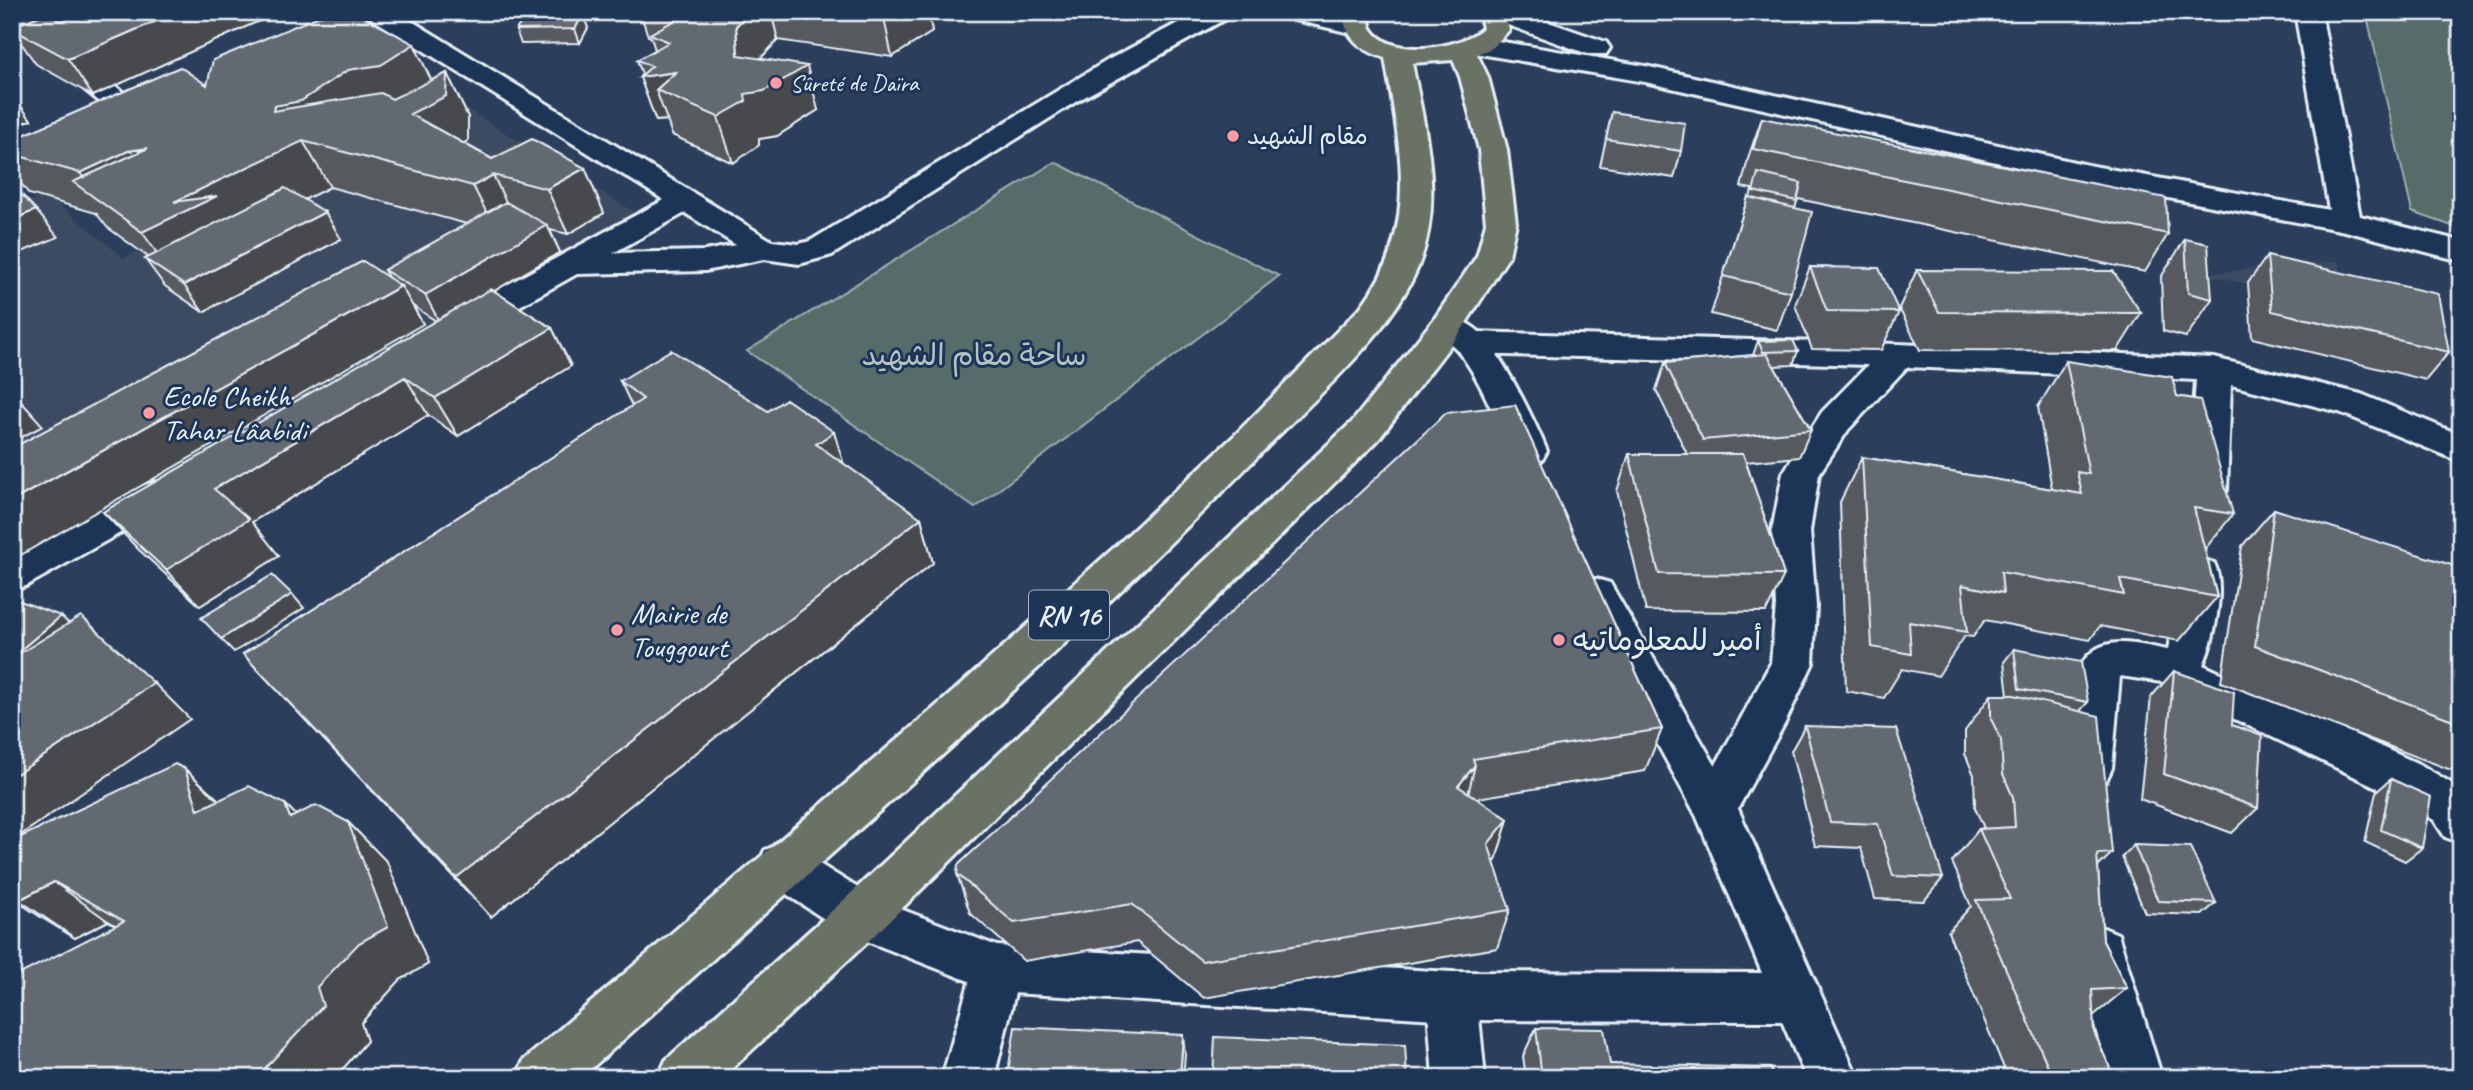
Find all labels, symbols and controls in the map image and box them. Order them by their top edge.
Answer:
place label: Sûreté de Daïra [790,68,920,98]
marker: Sûreté de Daïra [768,75,784,91]
place label: مقام الشهيد [1247,121,1368,154]
marker: مقام الشهيد [1225,128,1241,144]
park label: ساحة مقام الشهيد [862,336,1086,377]
place label: Ecole Cheikh Tahar Lâabidi [163,377,310,449]
marker: Ecole Cheikh Tahar Lâabidi [141,405,157,421]
road number: RN 16 [1029,590,1109,640]
place label: Mairie de Touggourt [631,594,731,666]
place label: أمیر للمعلوماتیه [1573,621,1761,660]
marker: Mairie de Touggourt [609,622,625,638]
marker: أمیر للمعلوماتیه [1551,632,1567,648]

